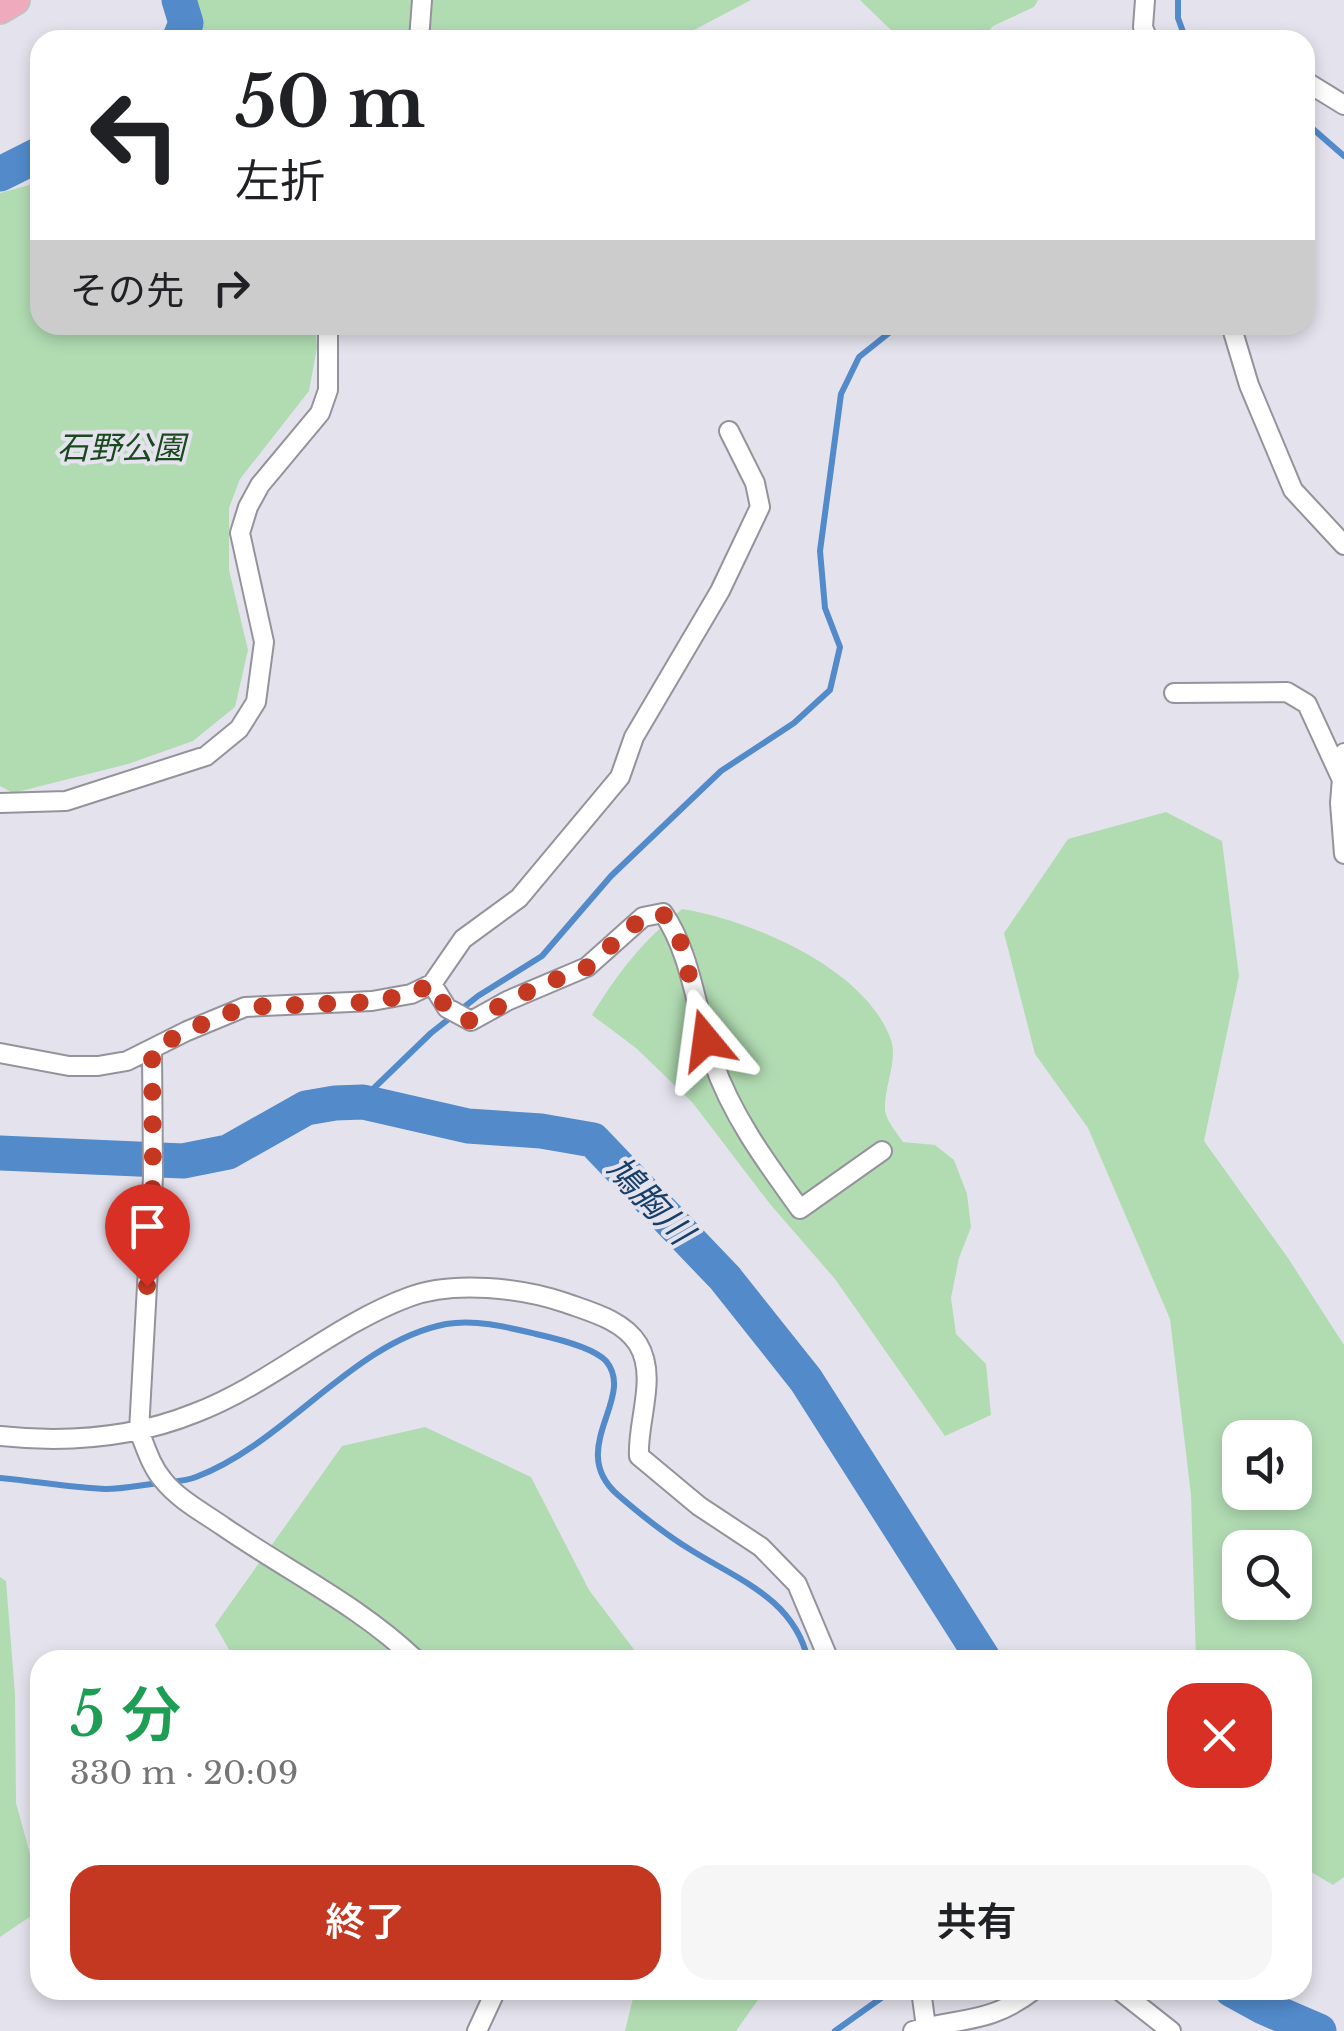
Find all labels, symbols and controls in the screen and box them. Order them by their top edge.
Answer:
text: 50 m [235,59,426,146]
icon: left [70,70,200,200]
text: 左折 [235,153,325,209]
icon: right [204,260,259,315]
text: その先 [70,267,184,314]
park label: 石野公園 [57,428,189,468]
position arrow [654,988,758,1092]
water label: 鳩胸川 [598,1147,705,1256]
pin [105,1184,190,1287]
icon: arrive [120,1199,175,1254]
map controls [1222,1420,1312,1620]
button: sound [1222,1420,1312,1510]
button: search [1222,1530,1312,1620]
text: 5 分 [70,1678,182,1752]
button: close [1167,1683,1272,1788]
text: 330 m · 20:09 [70,1753,298,1793]
button: 終了 [70,1865,661,1980]
button: 共有 [681,1865,1272,1980]

